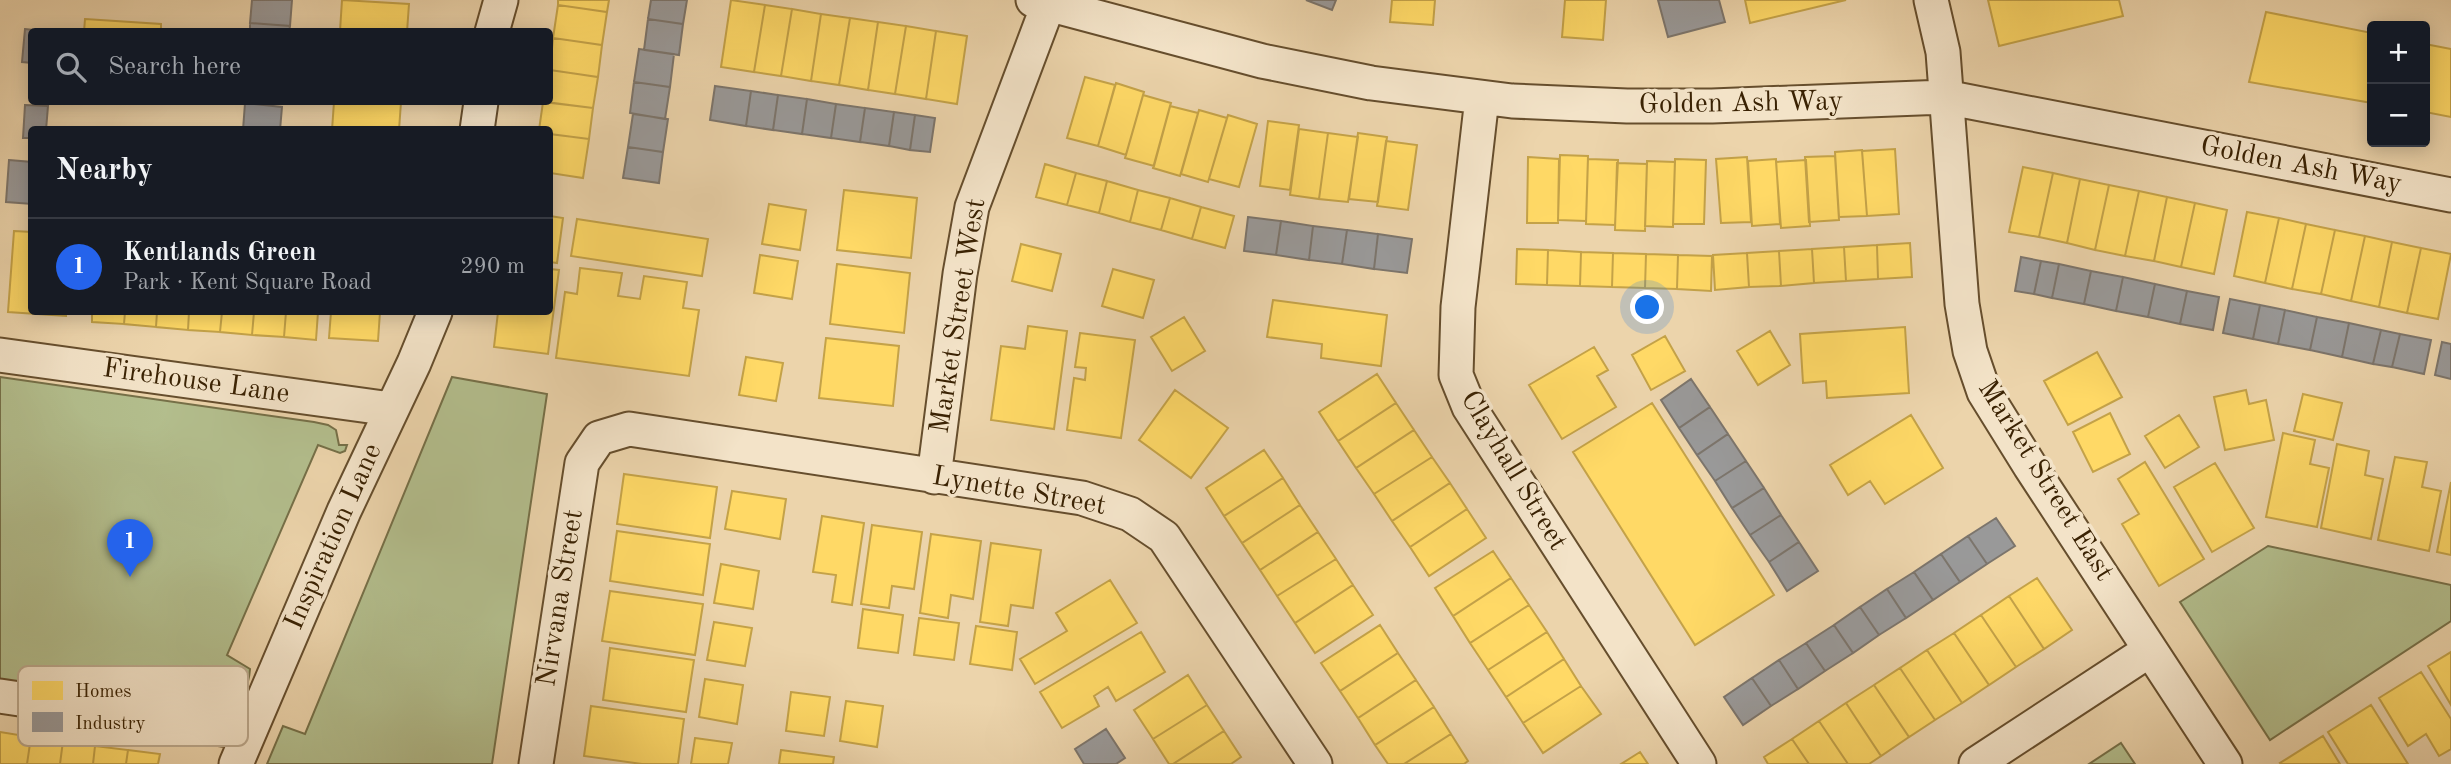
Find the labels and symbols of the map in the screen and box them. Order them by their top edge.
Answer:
street label: Golden Ash Way [1638,88,1844,120]
street label: Golden Ash Way [2198,133,2404,199]
street label: Market Street West [927,196,991,436]
your location [1630,290,1664,324]
street label: Firehouse Lane [101,355,291,409]
street label: Market Street East [1972,376,2118,586]
street label: Clayhall Street [1454,386,1572,556]
street label: Inspiration Lane [280,440,388,634]
street label: Lynette Street [930,463,1108,521]
street label: Nirvana Street [533,507,589,689]
pin: 1 [107,519,153,577]
legend [18,666,248,746]
text: Homes [75,683,131,702]
text: Industry [75,715,146,734]

